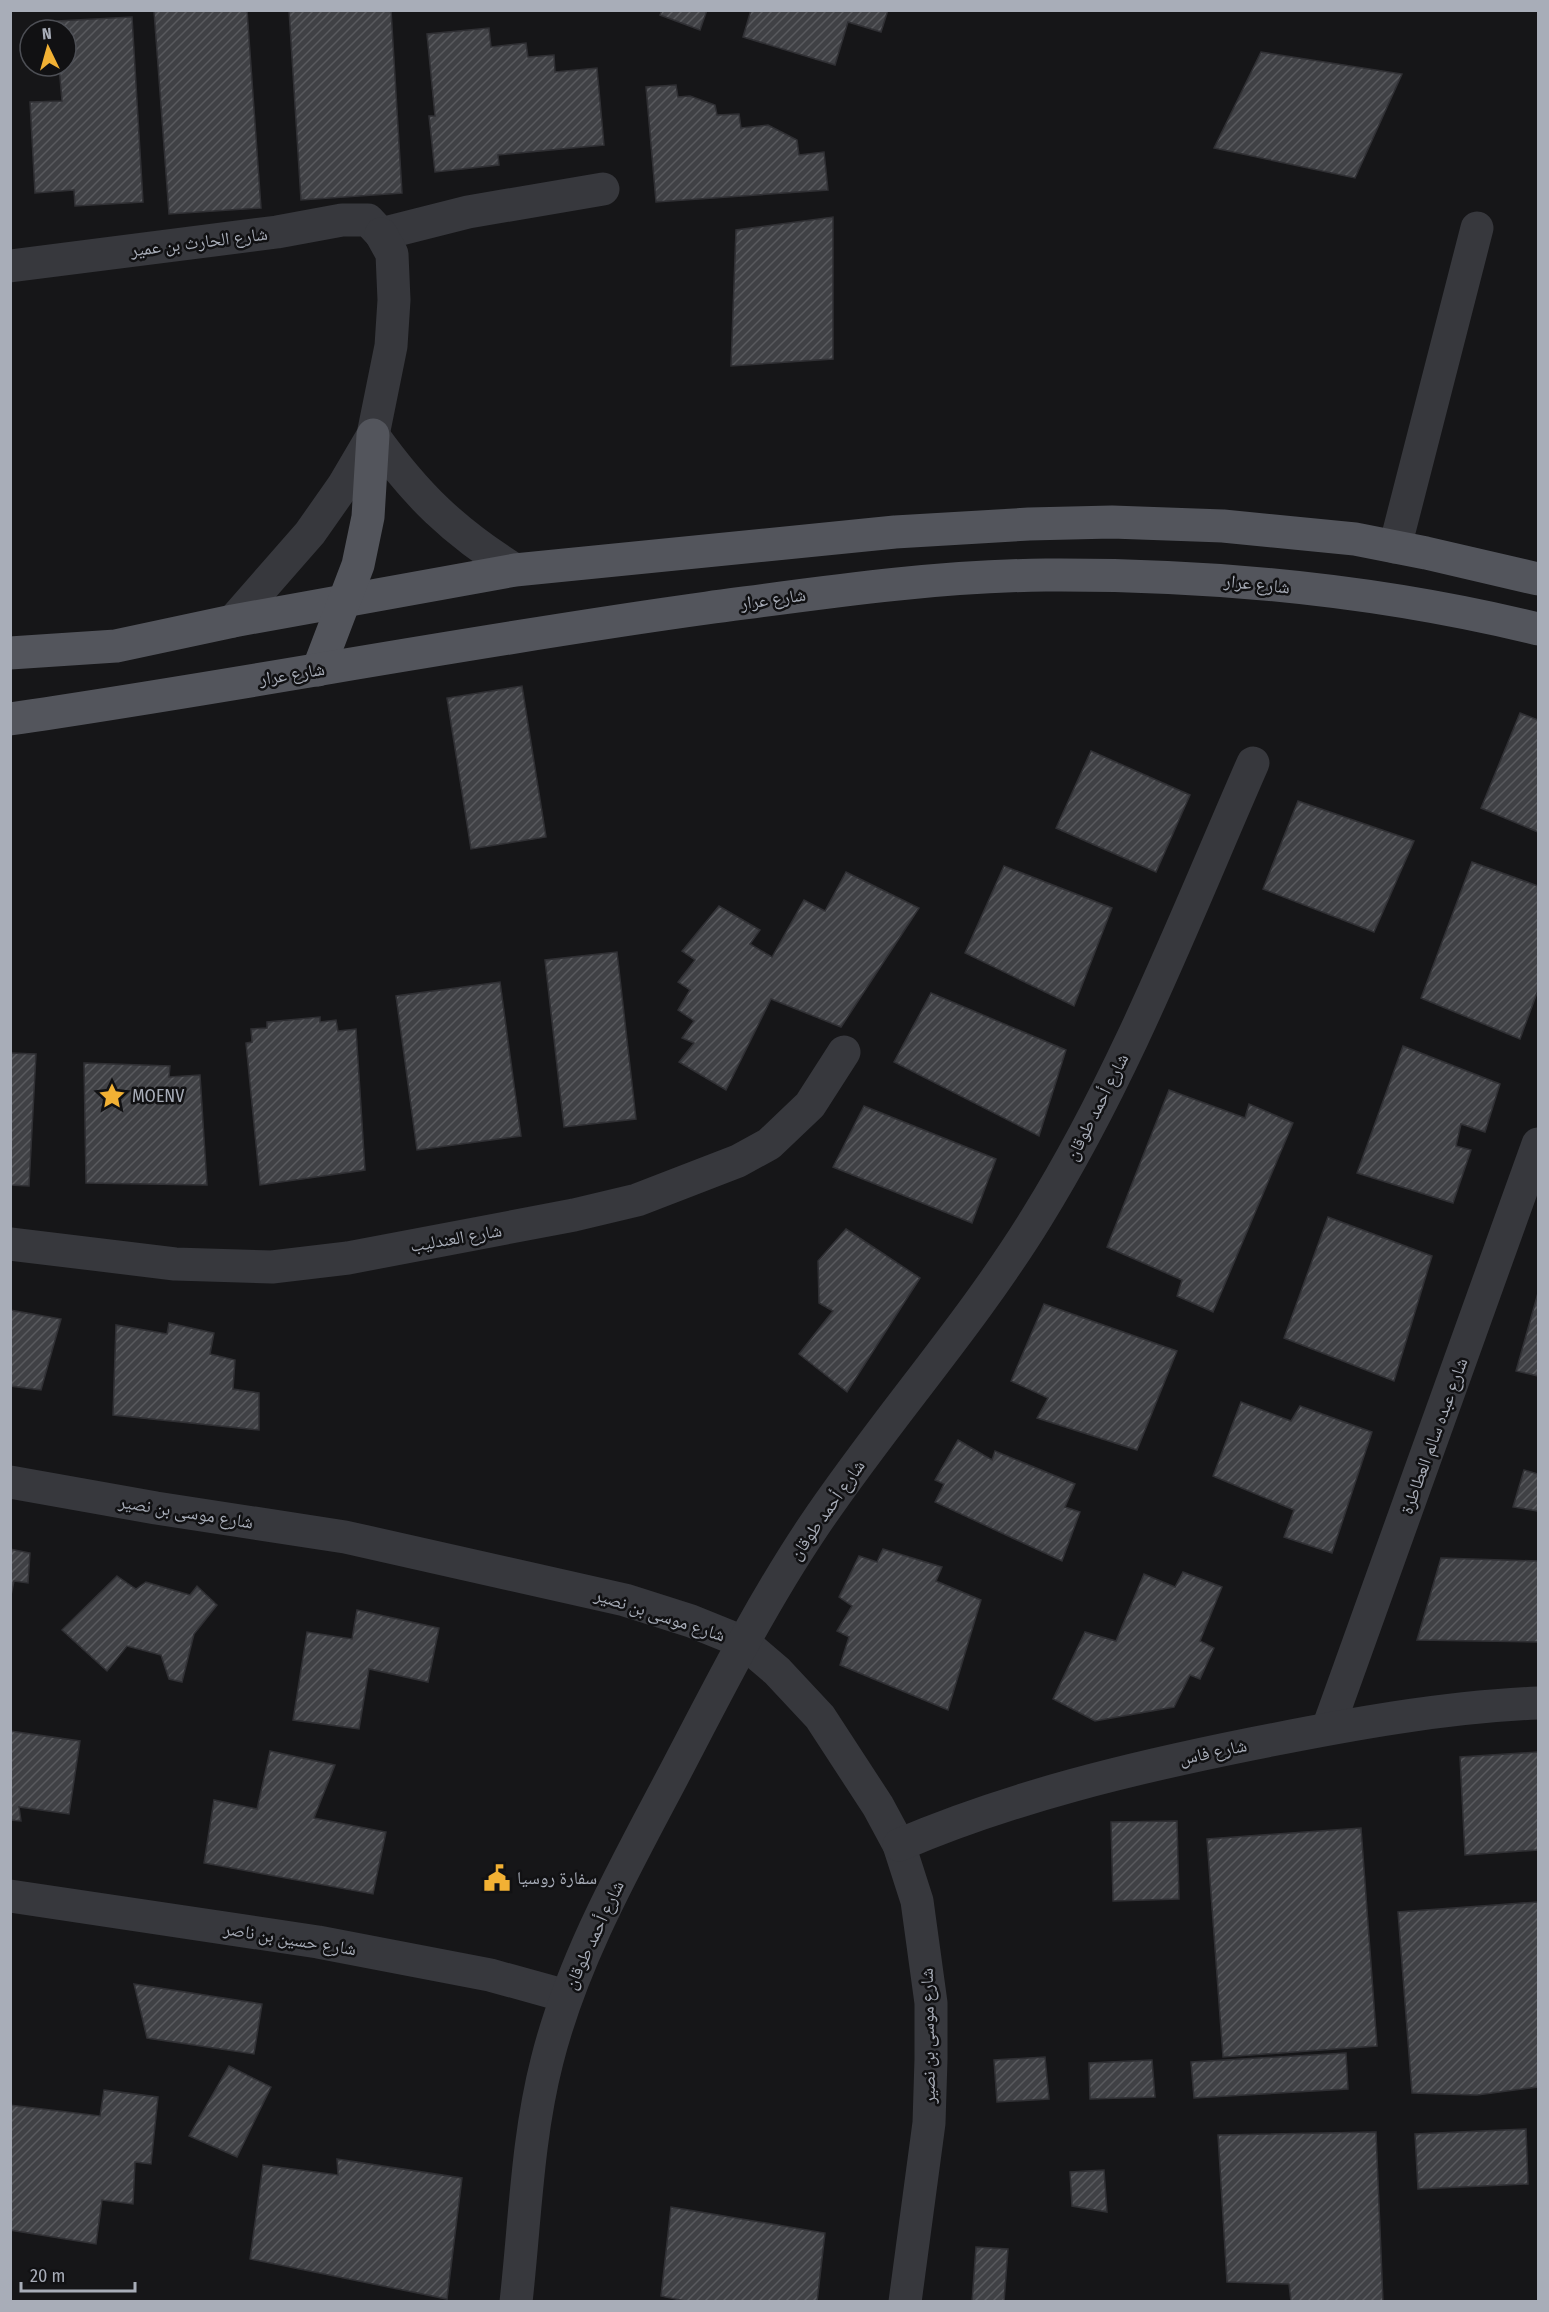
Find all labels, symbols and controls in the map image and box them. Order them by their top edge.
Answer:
north arrow [18,18,78,78]
text: N [41,24,52,43]
street label: شارع الحارث بن عمير [128,223,269,261]
street label: شارع عرار [1222,570,1291,598]
street label: شارع عرار [738,584,807,615]
street label: شارع عرار [257,658,326,690]
street label: شارع أحمد طوقان [1061,1050,1133,1164]
place icon: MOENV [97,1081,127,1111]
place label: MOENV [132,1085,185,1107]
street label: شارع العندليب [408,1219,504,1257]
street label: شارع عبده سالم العطاطرة [1395,1355,1473,1518]
street label: شارع أحمد طوقان [784,1456,870,1564]
street label: شارع موسى بن نصير [116,1490,255,1533]
street label: شارع موسى بن نصير [591,1583,728,1646]
street label: شارع فاس [1177,1734,1249,1770]
public building icon: سفارة روسيا [482,1863,512,1893]
place label: سفارة روسيا [517,1867,597,1889]
street label: شارع أحمد طوقان [559,1877,629,1993]
street label: شارع حسين بن ناصر [221,1918,358,1960]
street label: شارع موسى بن نصير [916,1968,940,2105]
scale bar [21,2255,135,2293]
text: 20 m [30,2265,65,2287]

